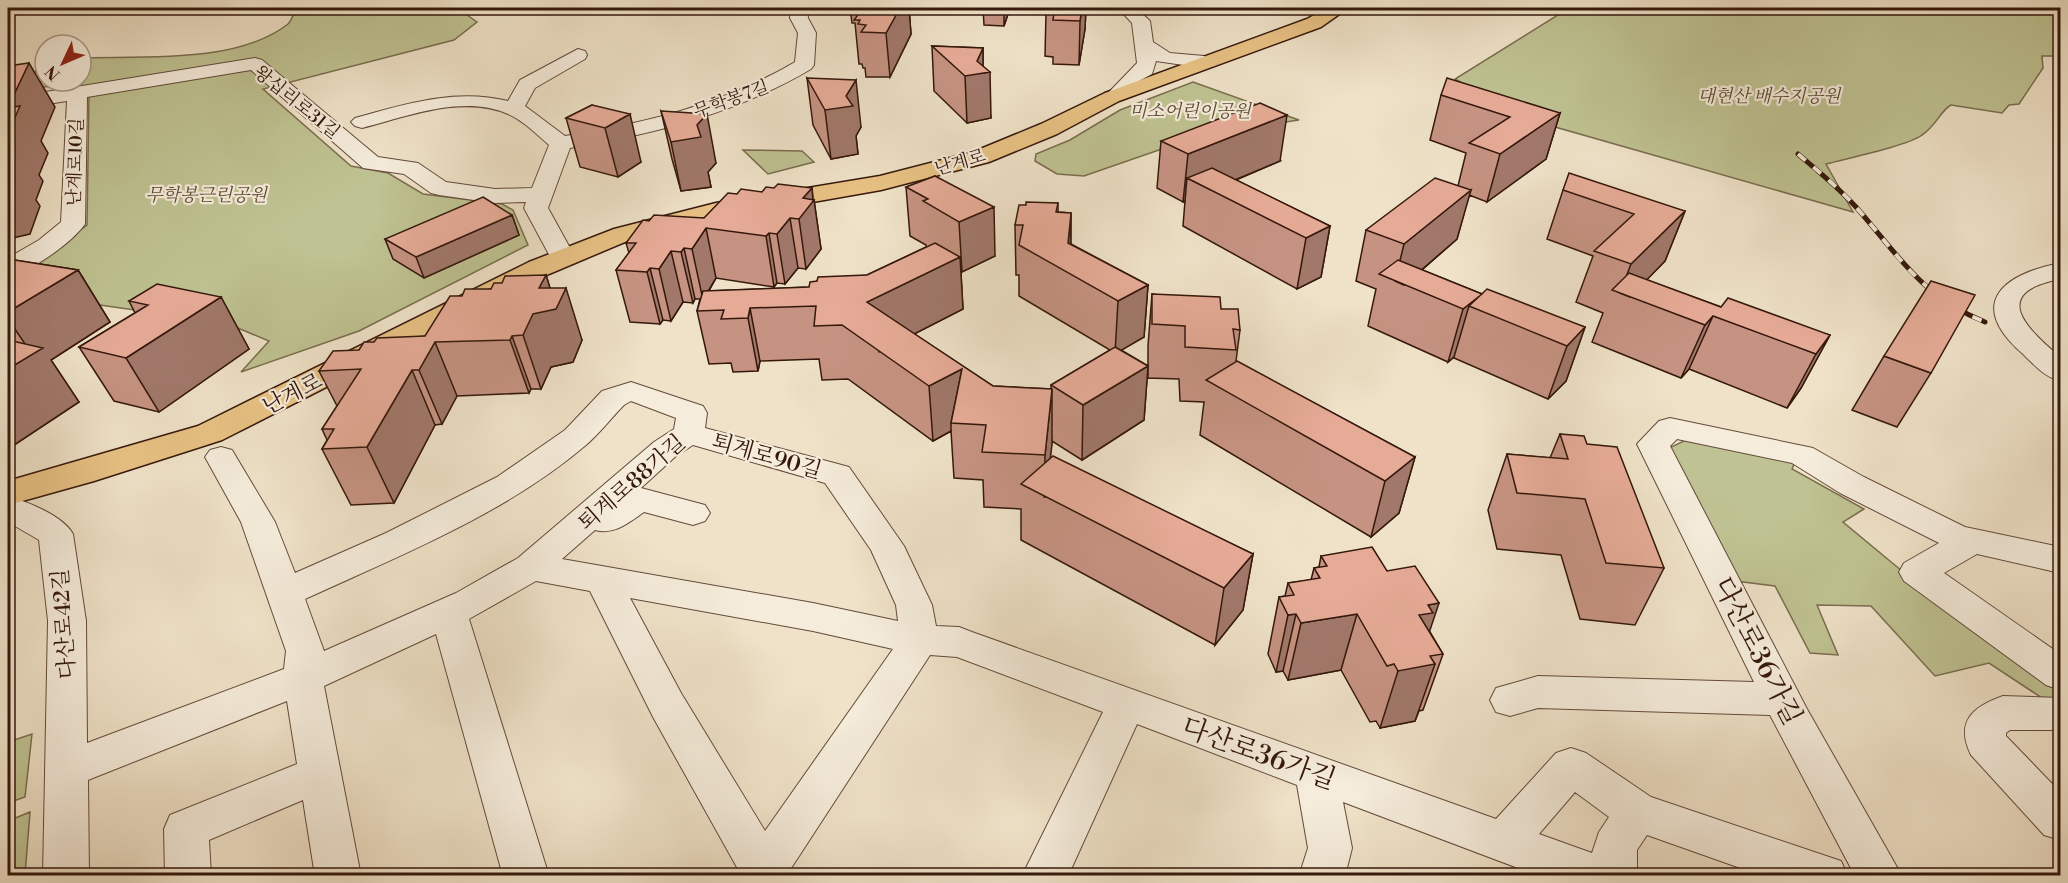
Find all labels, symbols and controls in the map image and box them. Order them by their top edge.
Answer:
north arrow [33,33,93,93]
text: N [41,61,65,84]
street label: 왕십리로31길 [249,61,344,144]
street label: 무학봉7길 [690,75,772,124]
park label: 대현산 배수지공원 [1698,85,1842,108]
park label: 미소어린이공원 [1129,100,1252,123]
street label: 난계로10길 [62,117,89,207]
street label: 난계로 [932,144,988,181]
park label: 무학봉근린공원 [145,184,268,207]
street label: 난계로 [258,368,327,421]
street label: 퇴계로90길 [709,428,825,485]
street label: 퇴계로88가길 [573,429,691,537]
street label: 다산로42길 [47,568,82,680]
street label: 다산로36가길 [1705,572,1809,731]
street label: 다산로36가길 [1177,710,1340,798]

